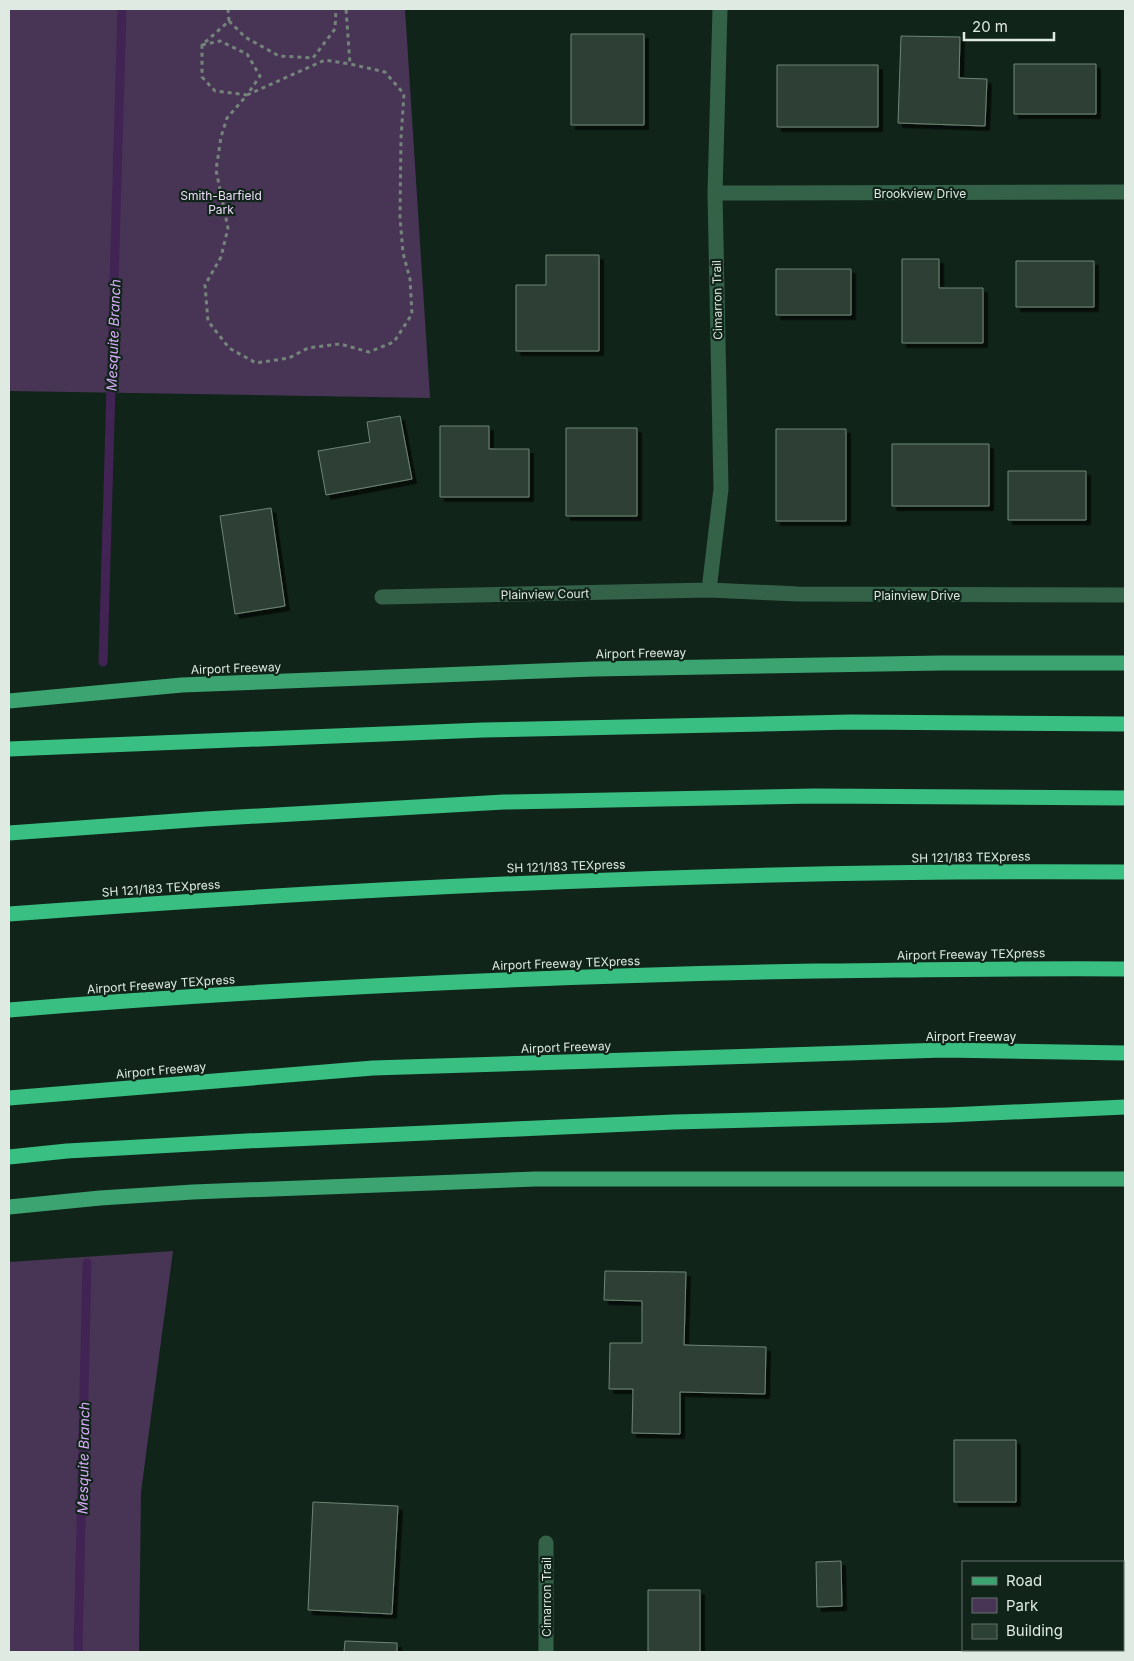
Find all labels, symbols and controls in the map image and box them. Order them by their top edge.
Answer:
scale bar [964,10,1054,42]
text: 20 m [972,17,1008,36]
street label: Brookview Drive [874,186,966,201]
park label: Smith-Barfield Park [180,188,262,217]
street label: Cimarron Trail [709,260,725,340]
water label: Mesquite Branch [103,279,123,391]
street label: Plainview Court [501,586,589,602]
street label: Plainview Drive [874,588,960,603]
street label: Airport Freeway [596,645,687,661]
street label: Airport Freeway [191,659,282,677]
street label: SH 121/183 TEXpress [911,848,1031,866]
street label: SH 121/183 TEXpress [506,856,626,876]
street label: SH 121/183 TEXpress [101,876,221,900]
street label: Airport Freeway TEXpress [897,945,1045,963]
street label: Airport Freeway TEXpress [492,953,640,973]
street label: Airport Freeway TEXpress [87,971,235,997]
street label: Airport Freeway [926,1029,1016,1044]
street label: Airport Freeway [521,1038,612,1056]
street label: Airport Freeway [115,1059,207,1081]
water label: Mesquite Branch [74,1402,92,1514]
street label: Cimarron Trail [539,1557,554,1637]
legend [962,1561,1124,1651]
text: Road [1006,1571,1042,1590]
text: Park [1006,1596,1039,1615]
text: Building [1006,1621,1063,1640]

